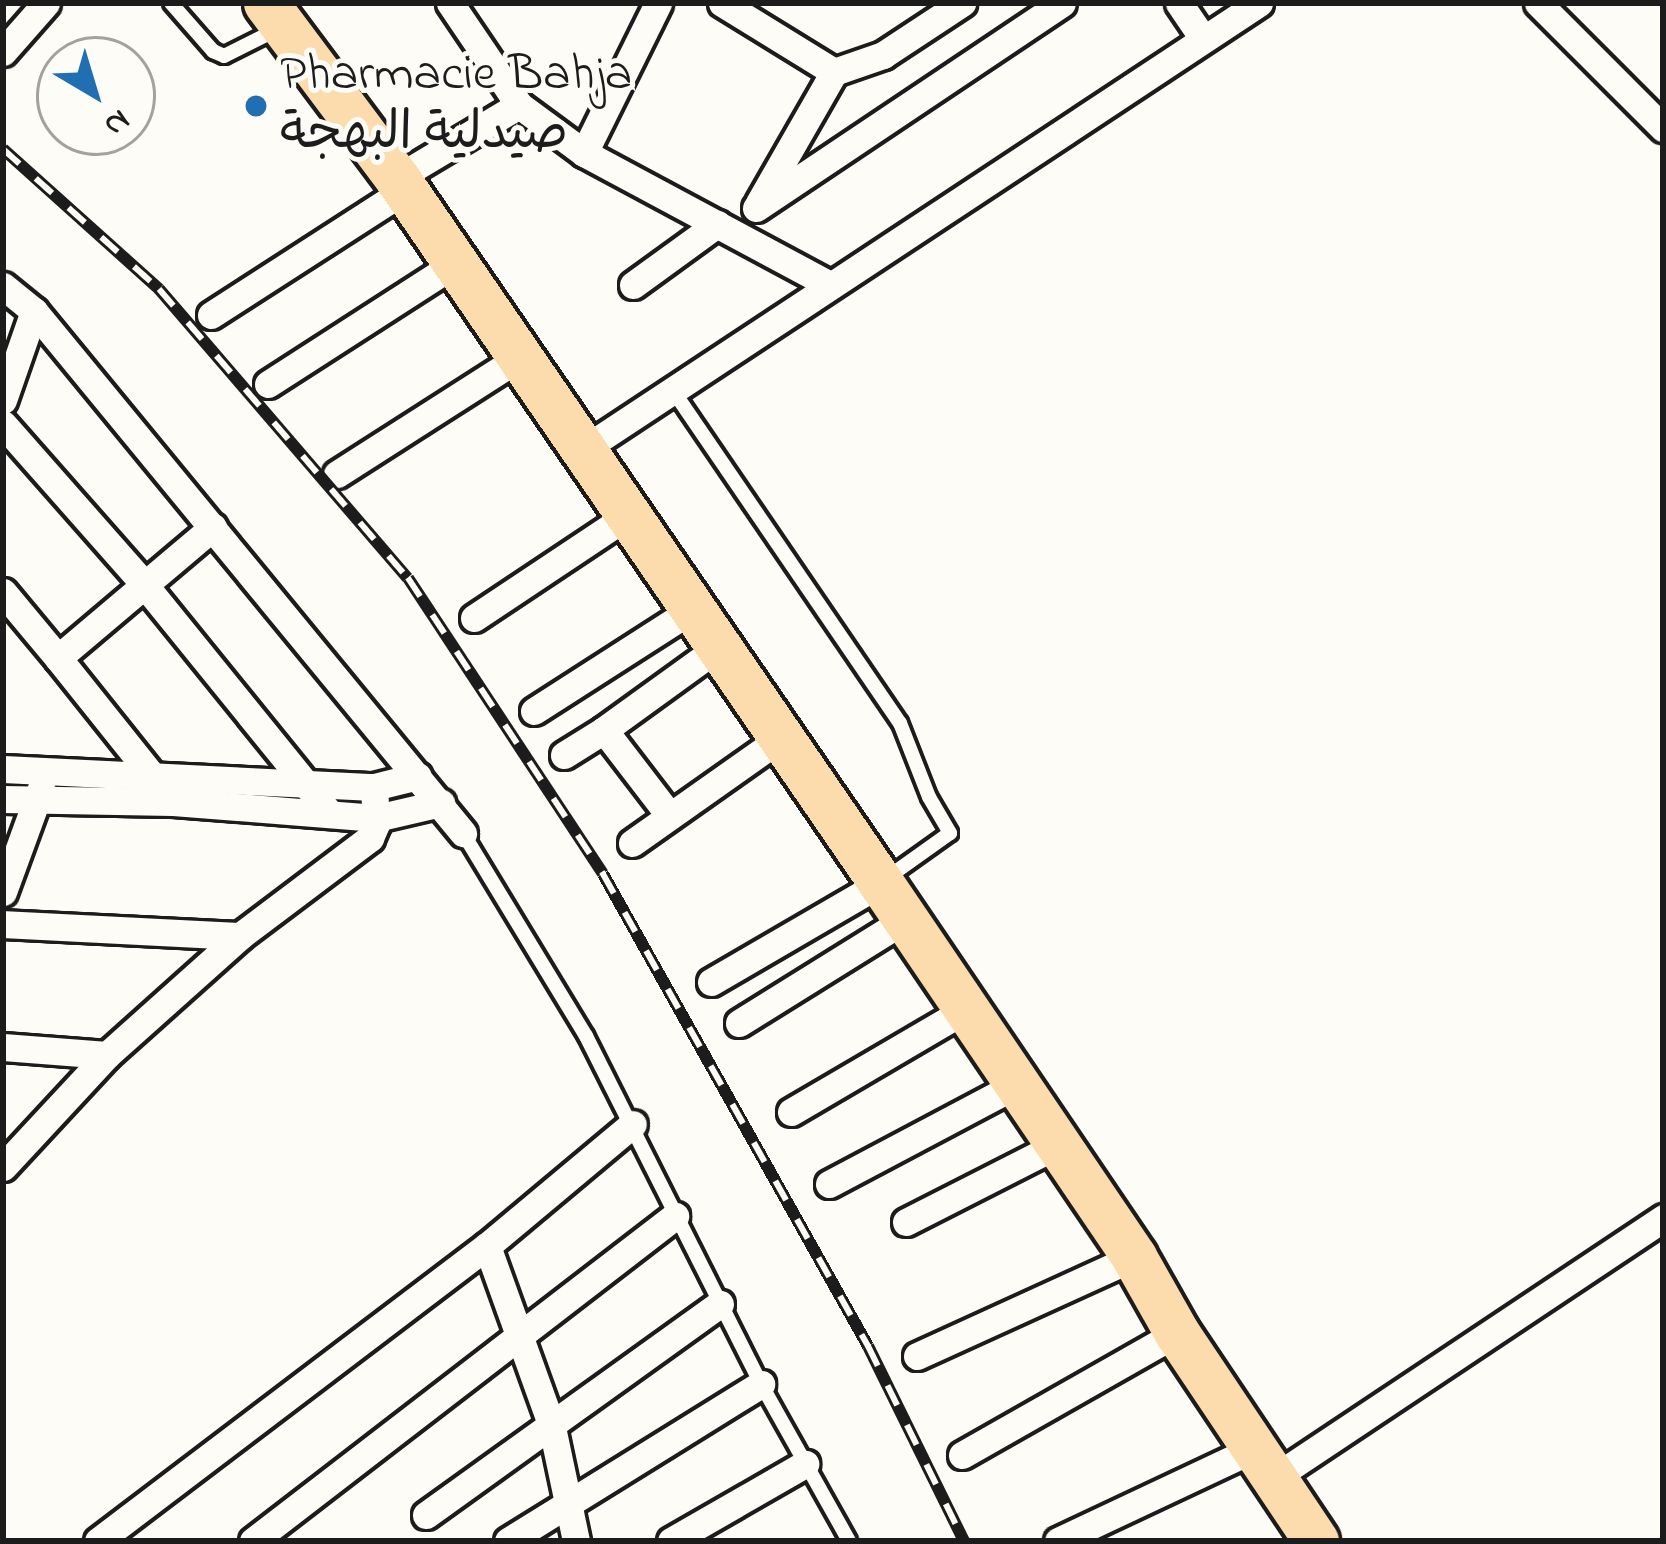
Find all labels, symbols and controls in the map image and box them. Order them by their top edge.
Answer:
north arrow [36,36,156,156]
place label: Pharmacie Bahja صيدلية البهجة [280,46,632,166]
marker: Pharmacie Bahja صيدلية البهجة [243,93,269,119]
text: N [93,96,140,148]

